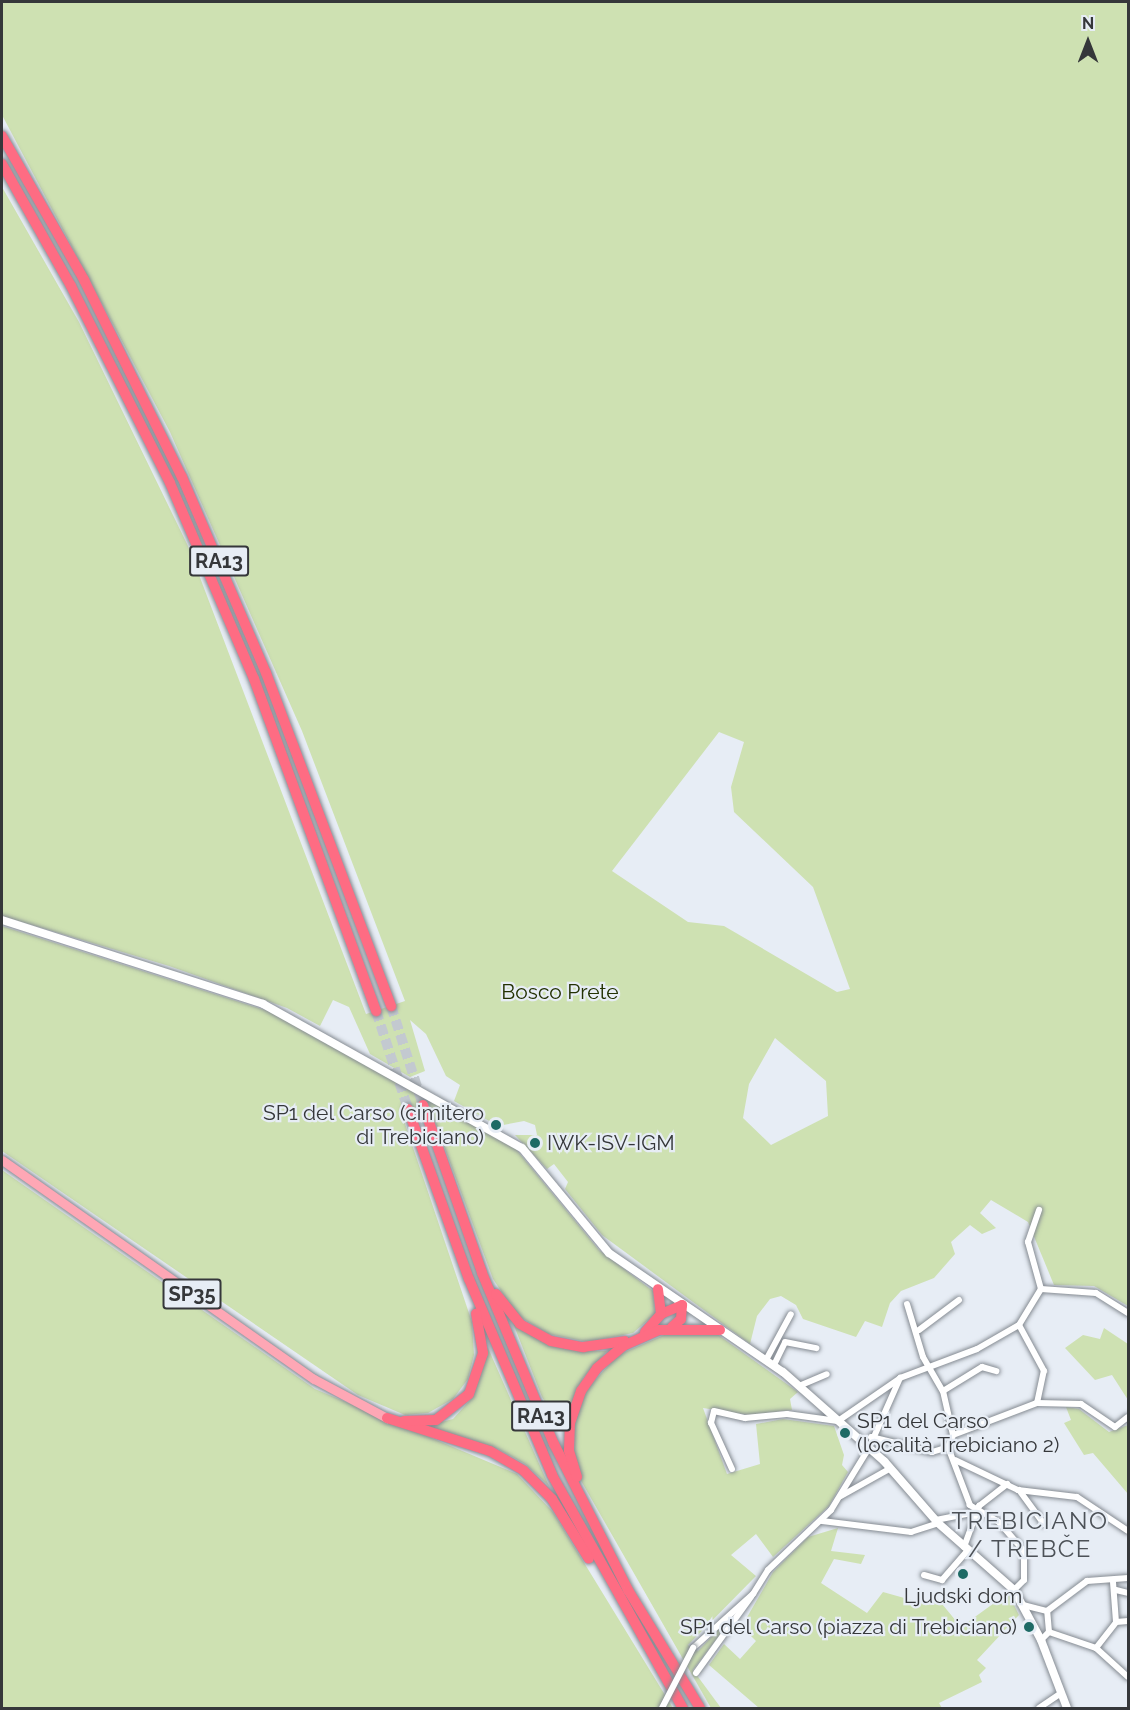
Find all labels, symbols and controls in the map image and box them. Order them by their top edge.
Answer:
north arrow [1058,12,1118,72]
text: N [1082,14,1094,33]
road number: RA13 [189,544,249,578]
park label: Bosco Prete [501,979,619,1005]
place label: SP1 del Carso (cimitero di Trebiciano) [262,1100,484,1150]
marker: SP1 del Carso (cimitero di Trebiciano) [489,1118,503,1132]
place label: IWK-ISV-IGM [547,1130,675,1156]
marker: IWK-ISV-IGM [528,1136,542,1150]
road number: SP35 [162,1277,222,1311]
road number: RA13 [511,1399,571,1433]
place label: SP1 del Carso (località Trebiciano 2) [857,1408,1060,1458]
marker: SP1 del Carso (località Trebiciano 2) [838,1426,852,1440]
district label: TREBICIANO / TREBČE [951,1507,1109,1563]
marker: Ljudski dom [956,1567,970,1581]
place label: Ljudski dom [904,1583,1022,1609]
place label: SP1 del Carso (piazza di Trebiciano) [679,1614,1017,1640]
marker: SP1 del Carso (piazza di Trebiciano) [1022,1620,1036,1634]

